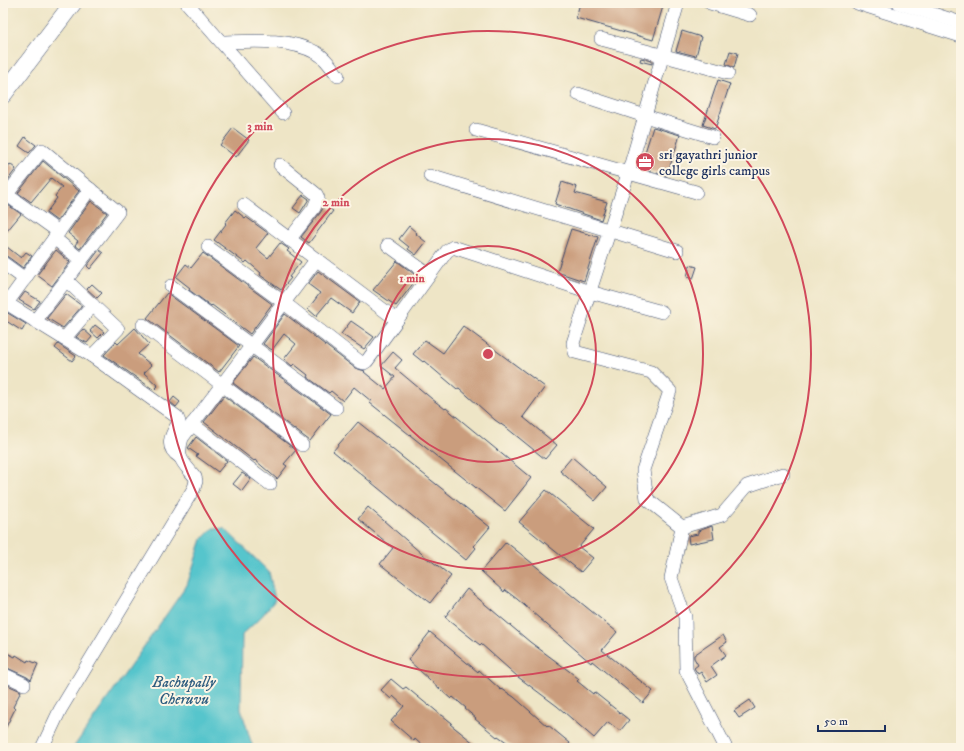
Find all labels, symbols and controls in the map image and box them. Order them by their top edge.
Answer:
text: 3 min [247,119,273,134]
place label: sri gayathri junior college girls campus [659,146,770,180]
office icon: sri gayathri junior college girls campus [634,151,656,173]
text: 2 min [323,195,350,210]
text: 1 min [399,271,425,286]
centre of rings [481,347,495,361]
water label: Bachupally Cheruvu [152,673,217,709]
scale bar [818,707,885,733]
text: 50 m [824,714,848,729]

